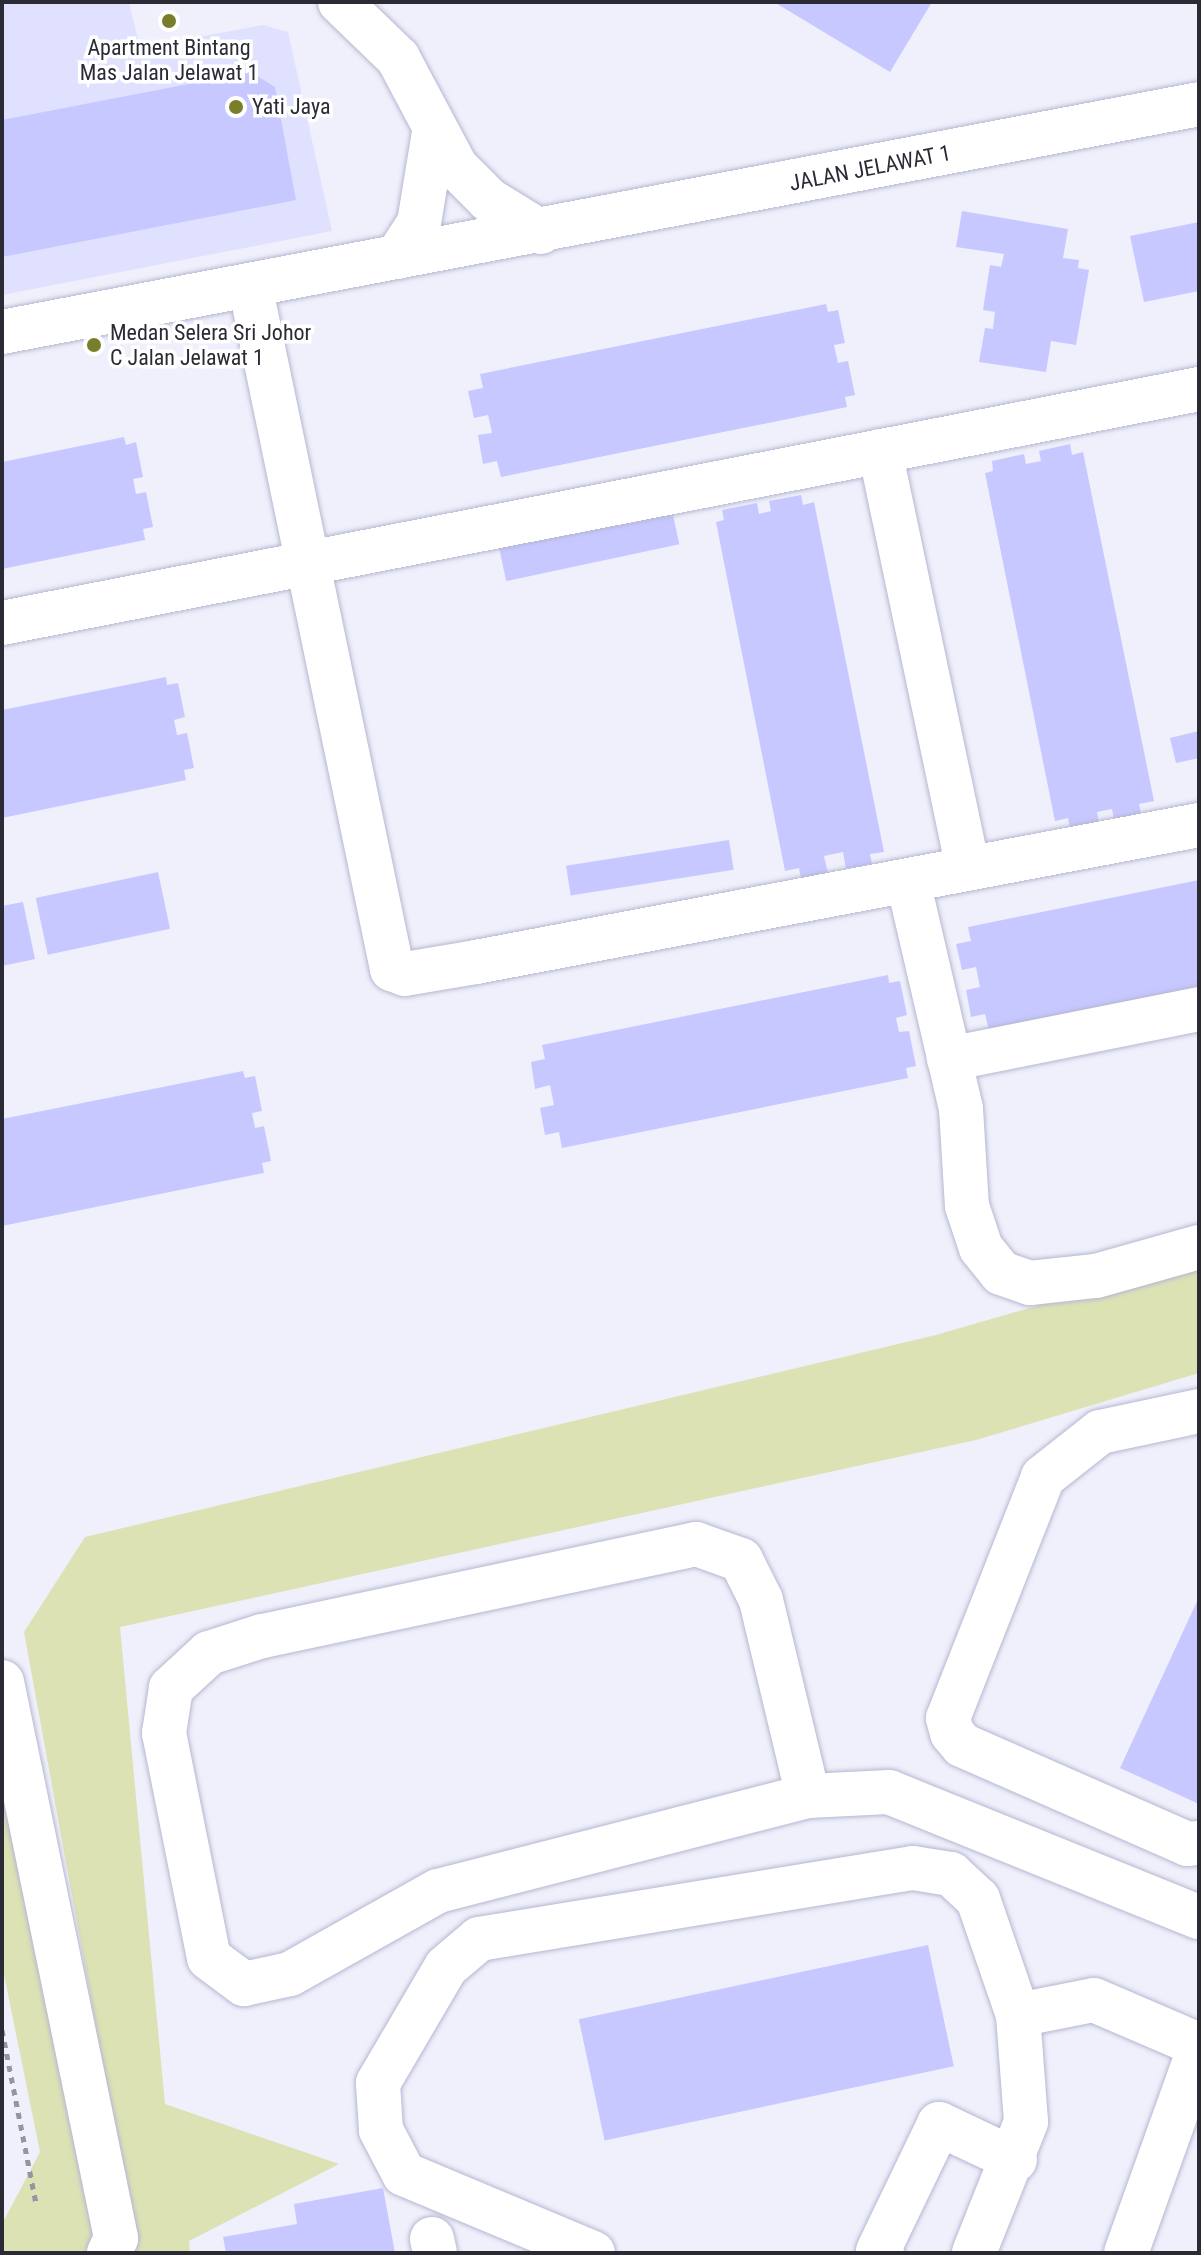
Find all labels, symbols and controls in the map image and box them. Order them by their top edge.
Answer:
marker: Apartment Bintang Mas Jalan Jelawat 1 [160,12,178,30]
place label: Apartment Bintang Mas Jalan Jelawat 1 [80,34,258,86]
place label: Yati Jaya [252,94,330,120]
marker: Yati Jaya [227,98,245,116]
street label: JALAN JELAWAT 1 [787,139,953,197]
place label: Medan Selera Sri Johor C Jalan Jelawat 1 [110,319,311,370]
marker: Medan Selera Sri Johor C Jalan Jelawat 1 [85,336,103,354]

